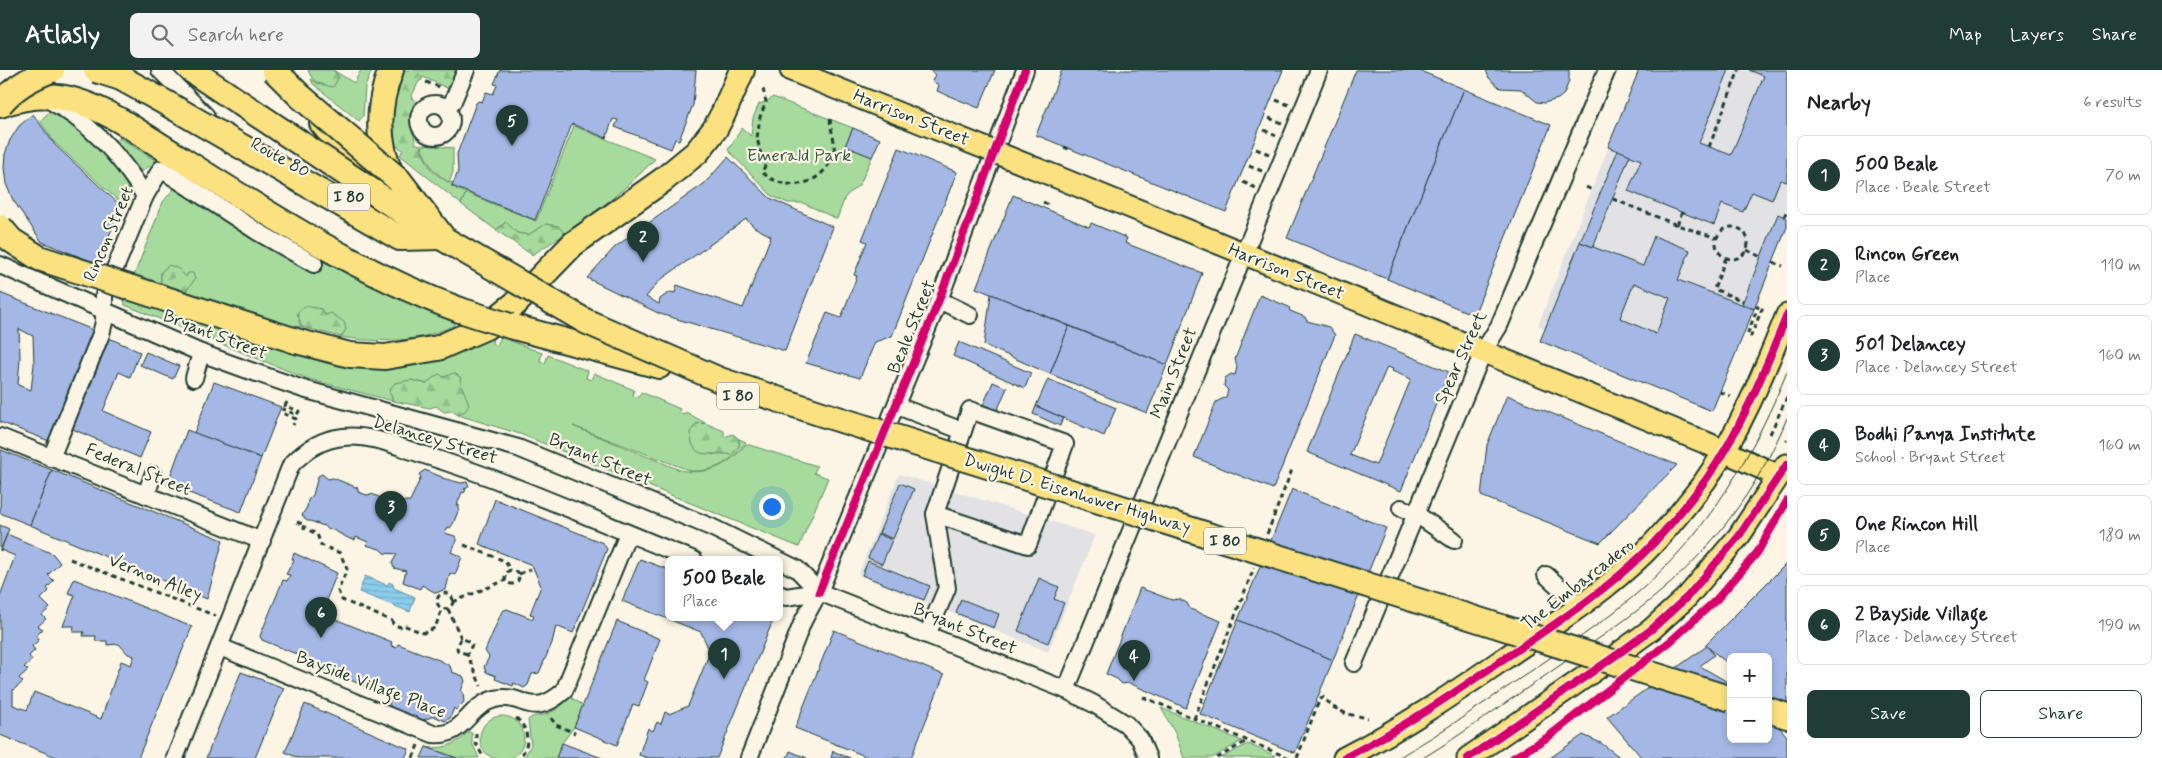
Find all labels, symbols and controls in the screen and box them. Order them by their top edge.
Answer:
search box [130,13,480,58]
text: Atlasly [25,20,100,51]
icon: search [148,21,176,49]
text: Search here [188,23,284,48]
text: Map [1949,23,1982,47]
text: Layers [2010,23,2064,47]
text: Share [2092,23,2137,47]
street label: Harrison Street [849,84,973,152]
text: Nearby [1807,89,1871,117]
text: 6 results [2083,92,2142,113]
pin: 5 [496,105,528,146]
street label: Route 80 [246,132,314,184]
park label: Emerald Park [747,144,851,168]
text: 500 Beale [1855,152,1938,177]
text: 1 [1820,165,1828,186]
text: 70 m [2105,165,2141,186]
text: Place · Beale Street [1855,177,1991,198]
street label: Rincon Street [78,182,140,286]
road number: I 80 [328,184,370,210]
pin: 2 [627,221,659,262]
street label: Harrison Street [1224,238,1348,306]
text: Rincon Green [1855,242,1959,267]
text: 2 [1820,255,1828,276]
text: 110 m [2100,255,2141,276]
text: Place [1855,267,1890,288]
street label: Beale Street [882,277,942,377]
street label: Bryant Street [160,304,270,366]
street label: Spear Street [1429,307,1493,409]
street label: Main Street [1145,324,1203,422]
text: 501 Delancey [1855,332,1966,357]
text: 3 [1820,345,1828,366]
text: 160 m [2098,345,2141,366]
text: Place · Delancey Street [1855,357,2017,378]
road number: I 80 [717,382,759,410]
street label: Delancey Street [370,410,500,470]
text: Bodhi Panya Institute [1855,422,2036,447]
street label: Bryant Street [545,428,655,492]
text: 4 [1819,435,1829,456]
text: 160 m [2098,435,2141,456]
street label: Federal Street [82,438,195,502]
text: School · Bryant Street [1855,447,2006,468]
street label: Dwight D. Eisenhower Highway [960,448,1194,541]
pin: 3 [375,491,407,532]
your location [759,494,785,520]
text: One Rincon Hill [1855,512,1978,537]
text: 5 [1819,525,1829,546]
text: 180 m [2098,525,2141,546]
road number: I 80 [1204,528,1246,554]
street label: The Embarcadero [1517,533,1639,637]
text: Place [1855,537,1890,558]
street label: Vernon Alley [105,548,205,608]
popup [665,556,783,621]
text: 500 Beale [682,566,766,591]
text: Place [682,591,718,612]
pin: 6 [305,597,337,638]
street label: Bryant Street [910,597,1020,661]
text: 2 Bayside Village [1855,602,1988,627]
text: 6 [1820,615,1828,636]
text: 190 m [2098,615,2141,636]
text: Place · Delancey Street [1855,627,2017,648]
pin: 1 [708,638,740,679]
pin: 4 [1118,640,1150,681]
street label: Bayside Village Place [292,645,449,727]
map controls [1727,653,1772,743]
button: + [1727,653,1772,698]
button: Save [1807,690,1970,738]
button: Share [1980,690,2142,738]
button: − [1727,698,1772,743]

